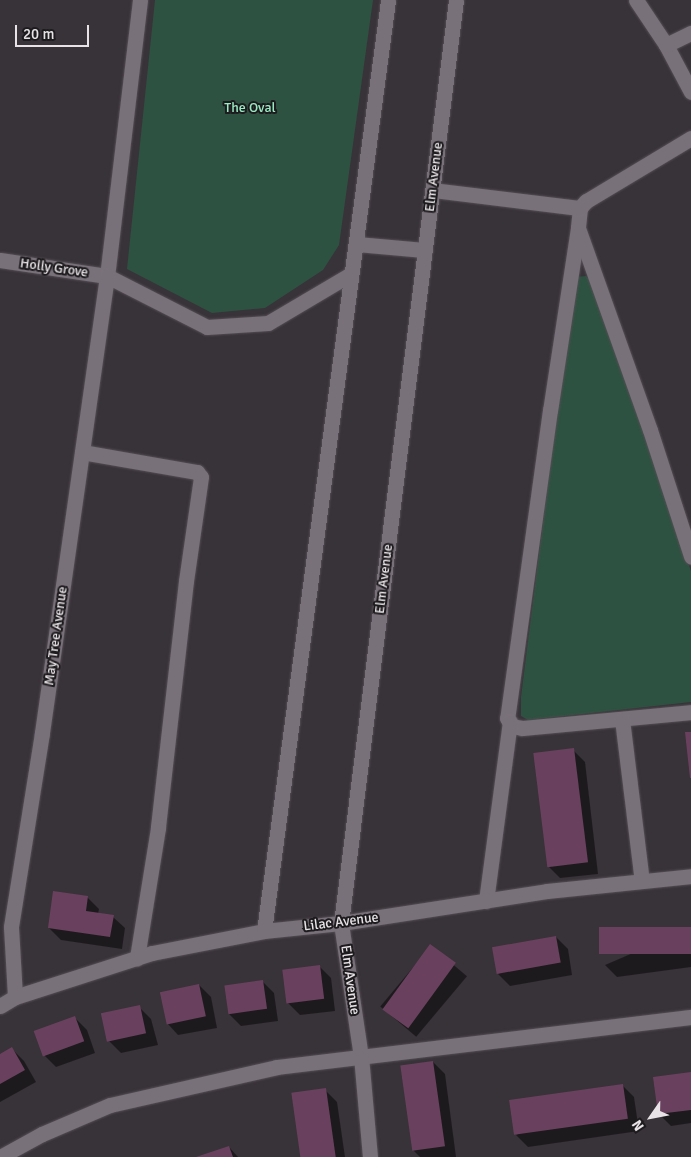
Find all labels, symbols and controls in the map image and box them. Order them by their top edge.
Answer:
scale bar [18,15,91,47]
text: 20 m [23,25,54,43]
park label: The Oval [224,100,276,116]
street label: Elm Avenue [421,141,447,213]
street label: Holly Grove [19,255,89,281]
street label: Elm Avenue [371,543,397,615]
street label: May Tree Avenue [41,585,71,687]
street label: Lilac Avenue [303,909,379,935]
street label: Elm Avenue [337,944,363,1016]
north arrow [626,1092,676,1142]
text: N [628,1117,648,1134]

